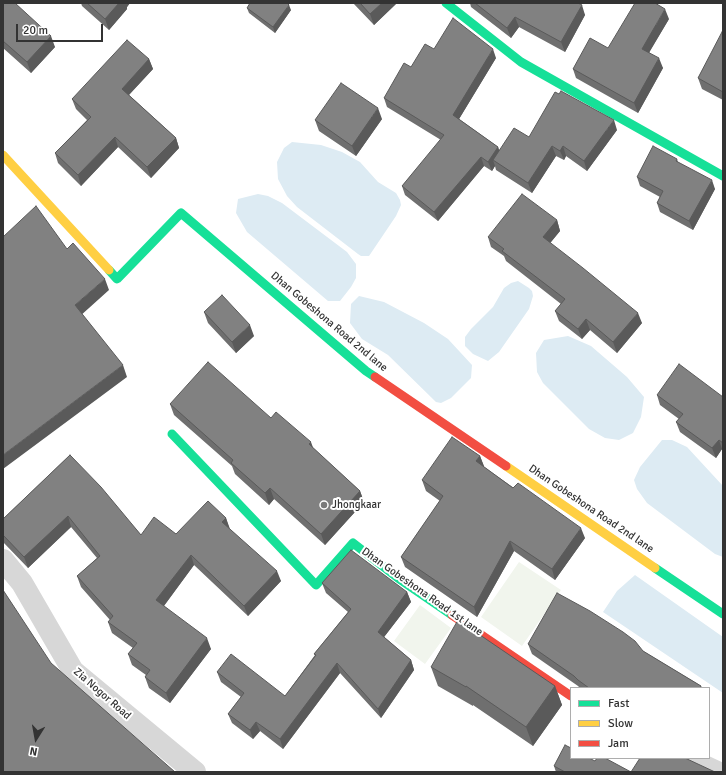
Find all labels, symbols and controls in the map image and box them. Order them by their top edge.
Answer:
scale bar [18,16,105,42]
text: 20 m [23,23,48,38]
street label: Dhan Gobeshona Road 2nd lane [268,269,390,375]
street label: Dhan Gobeshona Road 2nd lane [526,462,656,556]
place label: Jhongkaar [332,498,381,512]
marker: Jhongkaar [319,500,329,510]
street label: Dhan Gobeshona Road 1st lane [359,545,485,639]
street label: Zia Nogor Road [71,665,133,723]
legend [570,687,710,759]
text: Fast [608,696,629,711]
text: Slow [608,716,633,731]
north arrow [16,719,56,759]
text: Jam [608,736,629,751]
text: N [29,744,39,758]

